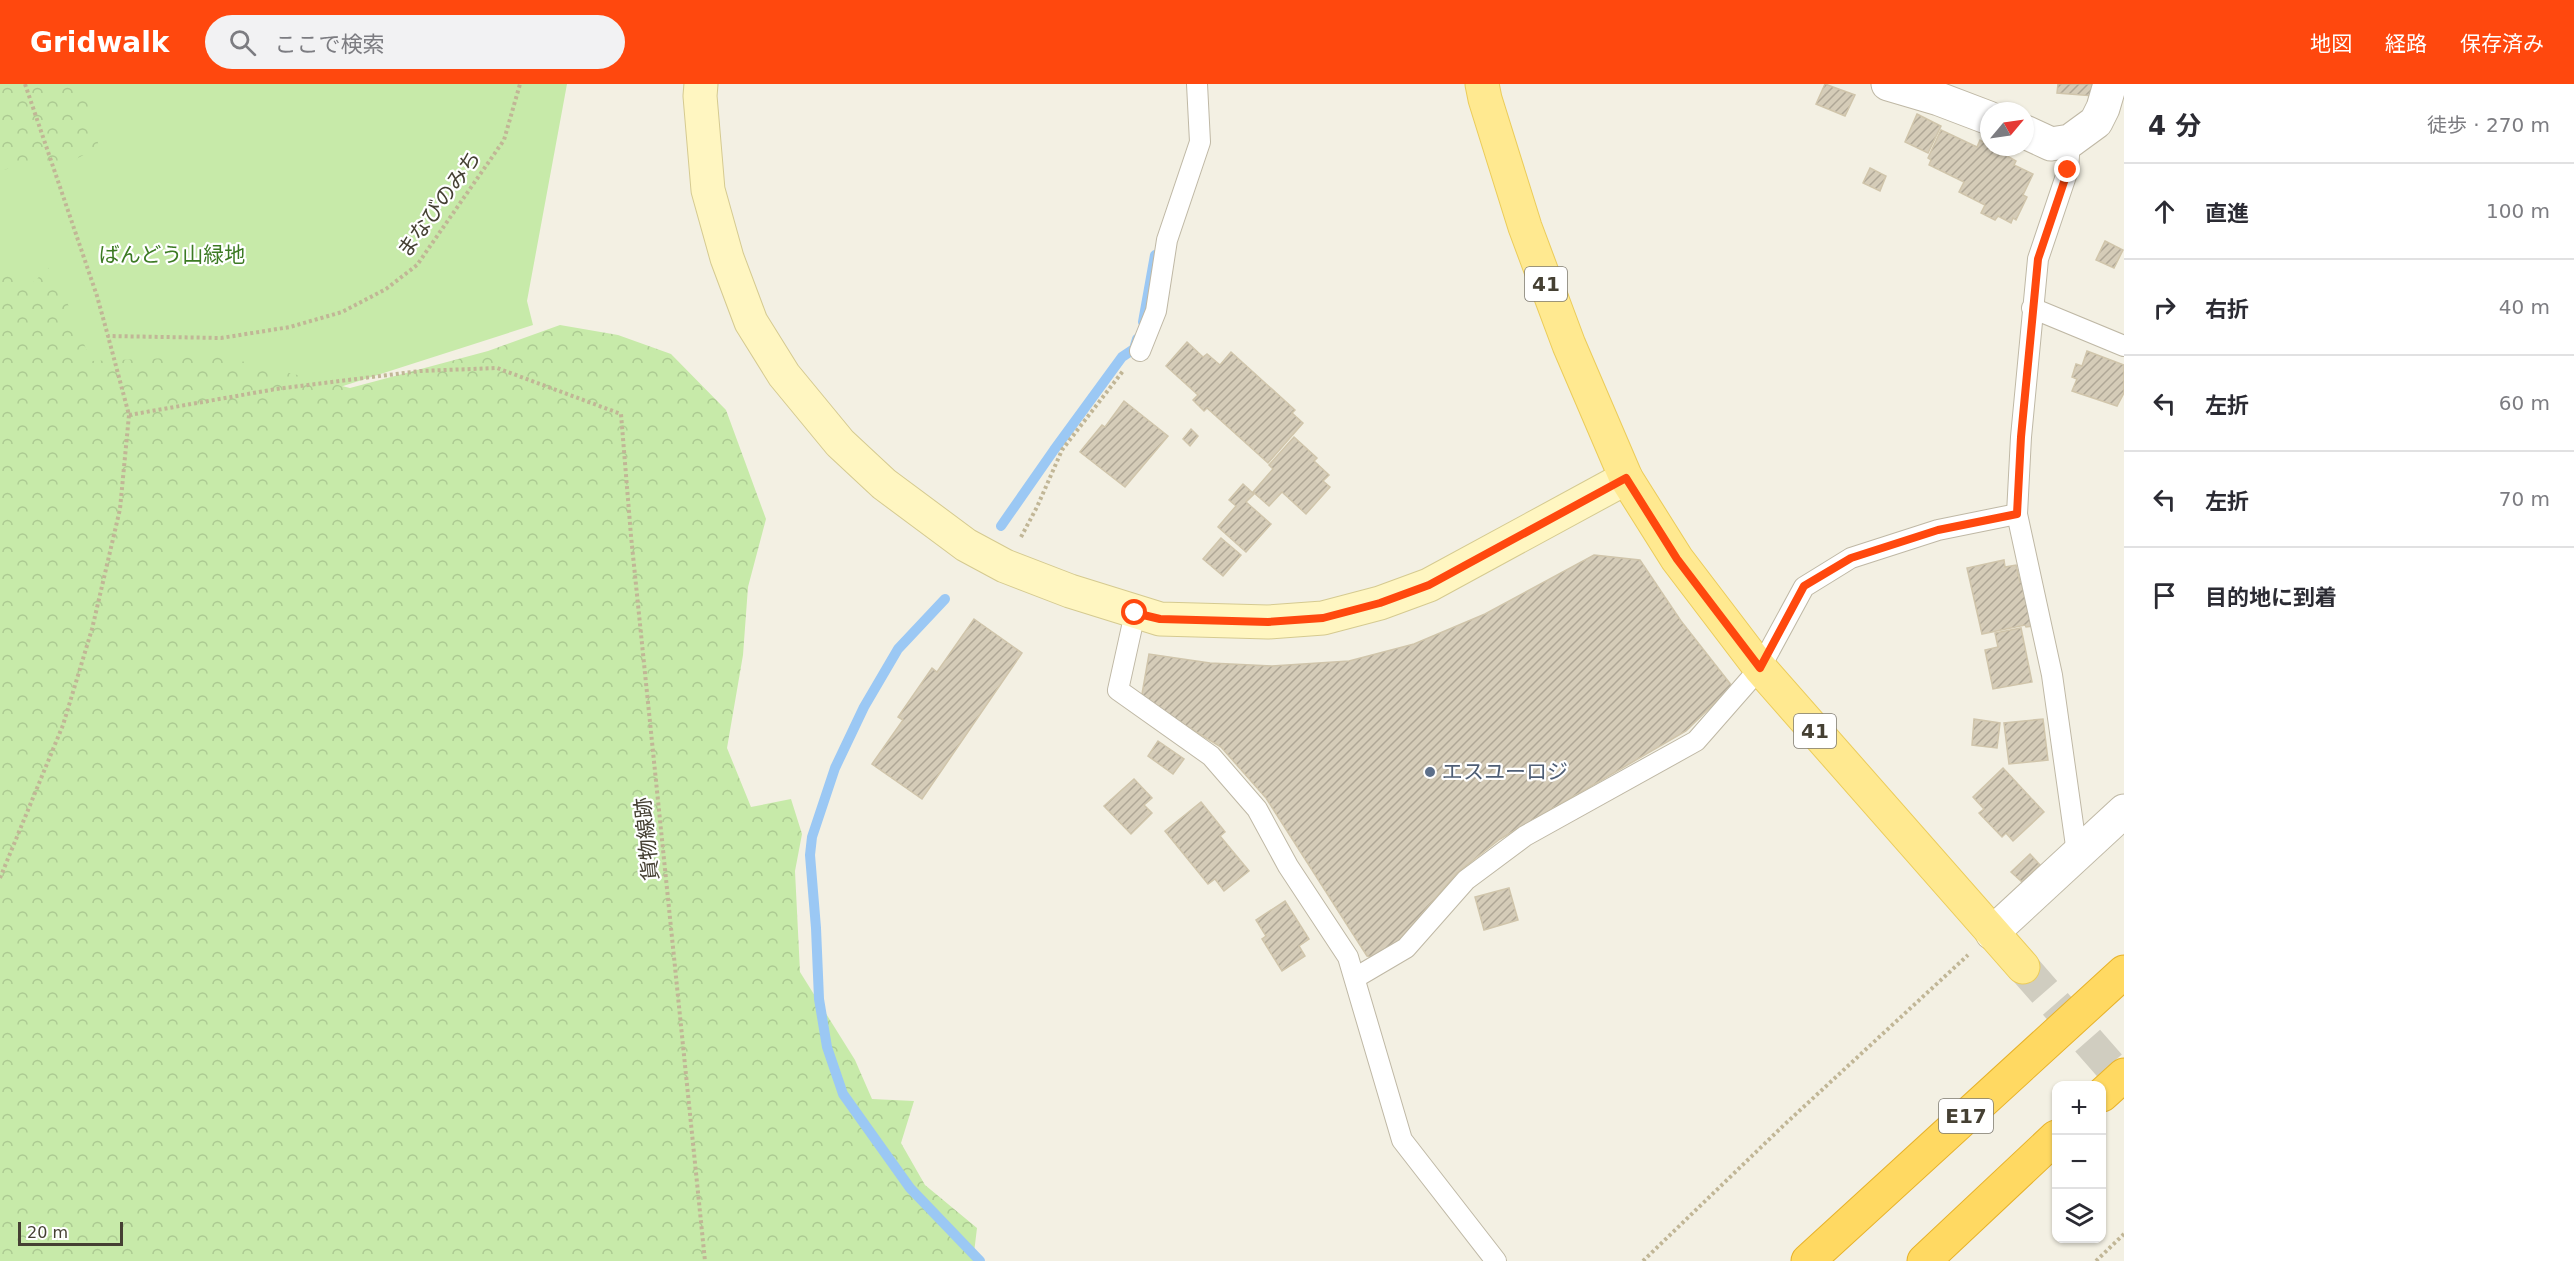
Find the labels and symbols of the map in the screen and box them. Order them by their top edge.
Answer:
north arrow [1980,102,2034,156]
street label: まなびのみち [392,146,486,262]
route end [2054,156,2080,182]
park label: ばんどう山緑地 [99,243,245,267]
road number: 41 [1525,267,1567,301]
route start [1121,599,1147,625]
road number: 41 [1794,714,1836,748]
place label: エスユーロジ [1442,760,1568,784]
marker: エスユーロジ [1423,765,1437,779]
street label: 貨物線跡 [631,796,663,882]
road number: E17 [1939,1099,1993,1133]
scale bar [18,1219,123,1246]

